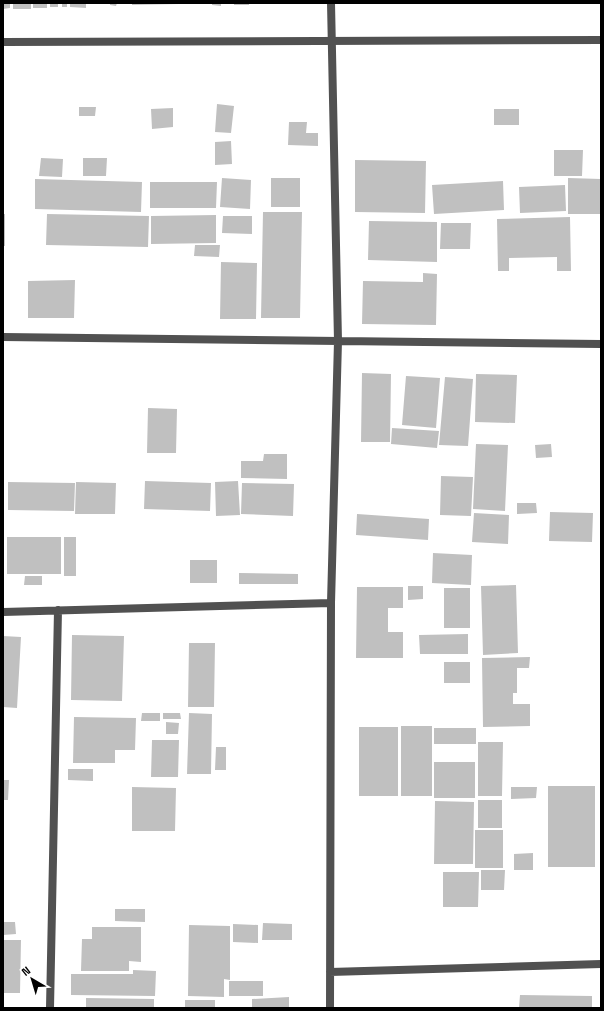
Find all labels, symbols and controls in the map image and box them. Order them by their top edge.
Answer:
north arrow [12,959,52,999]
text: N [19,963,33,979]

